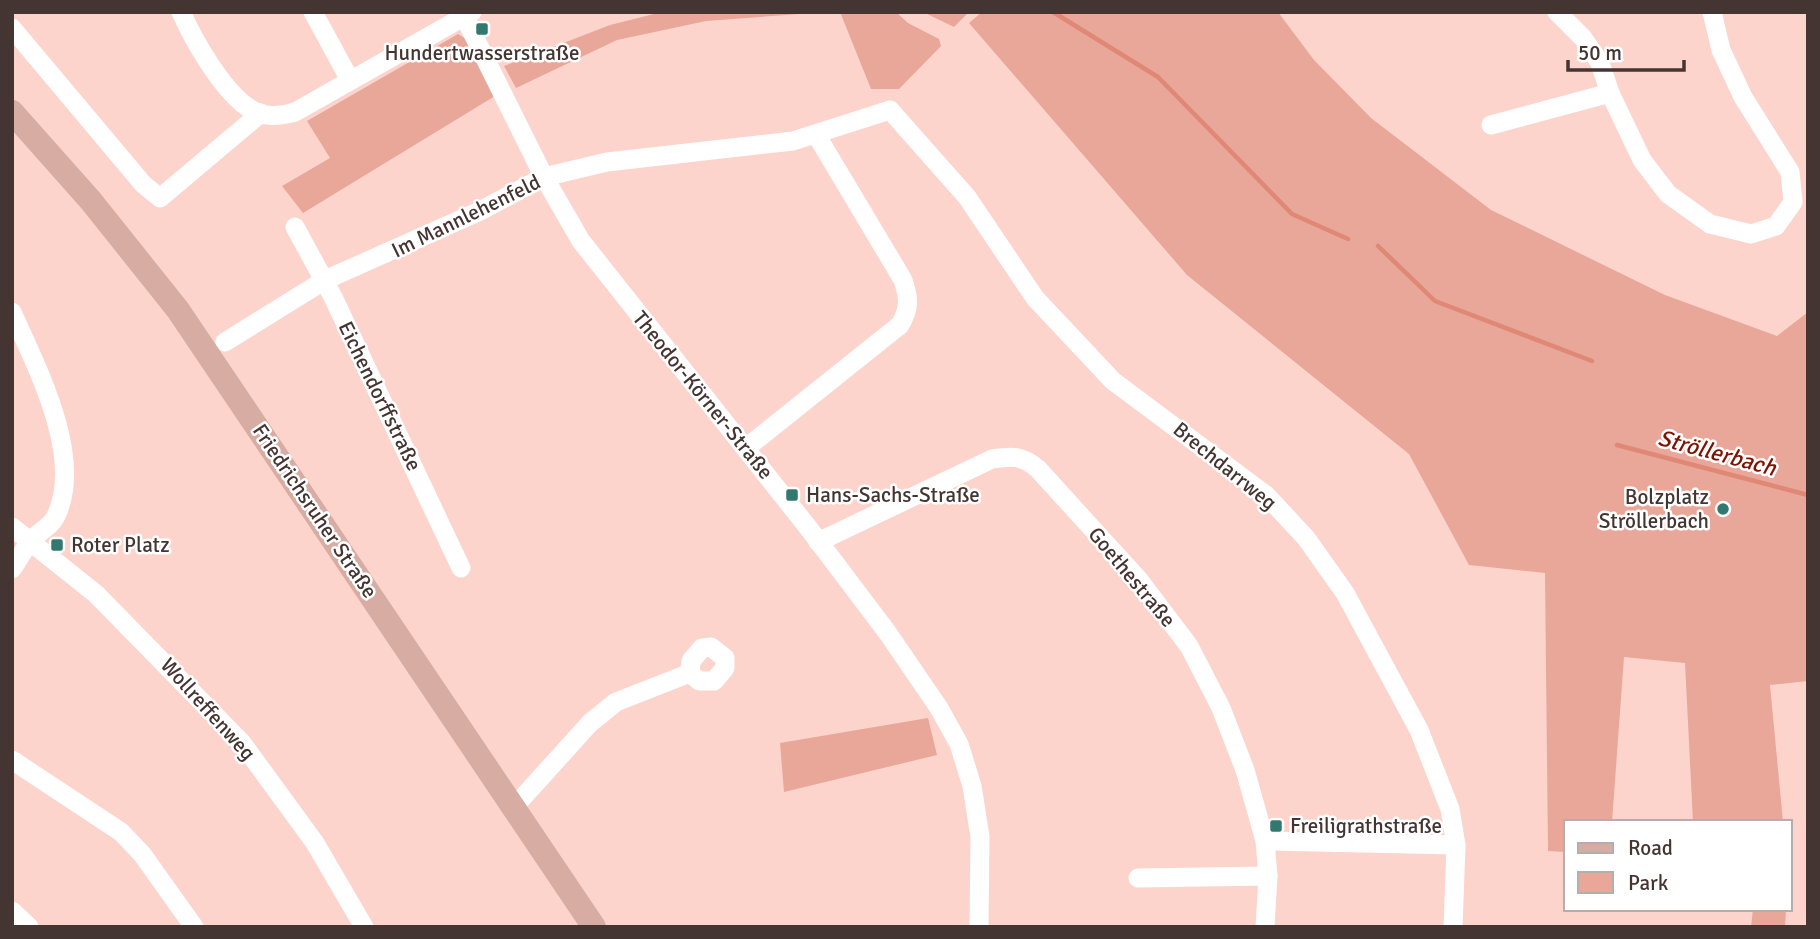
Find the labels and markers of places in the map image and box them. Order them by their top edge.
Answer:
marker: Hundertwasserstraße [474,21,490,37]
place label: Hundertwasserstraße [384,40,580,66]
place label: Hans-Sachs-Straße [806,482,980,508]
place label: Bolzplatz Ströllerbach [1599,484,1709,534]
marker: Hans-Sachs-Straße [784,487,800,503]
marker: Bolzplatz Ströllerbach [1715,501,1731,517]
place label: Roter Platz [71,532,170,558]
marker: Roter Platz [49,537,65,553]
place label: Freiligrathstraße [1290,813,1442,839]
marker: Freiligrathstraße [1268,818,1284,834]

